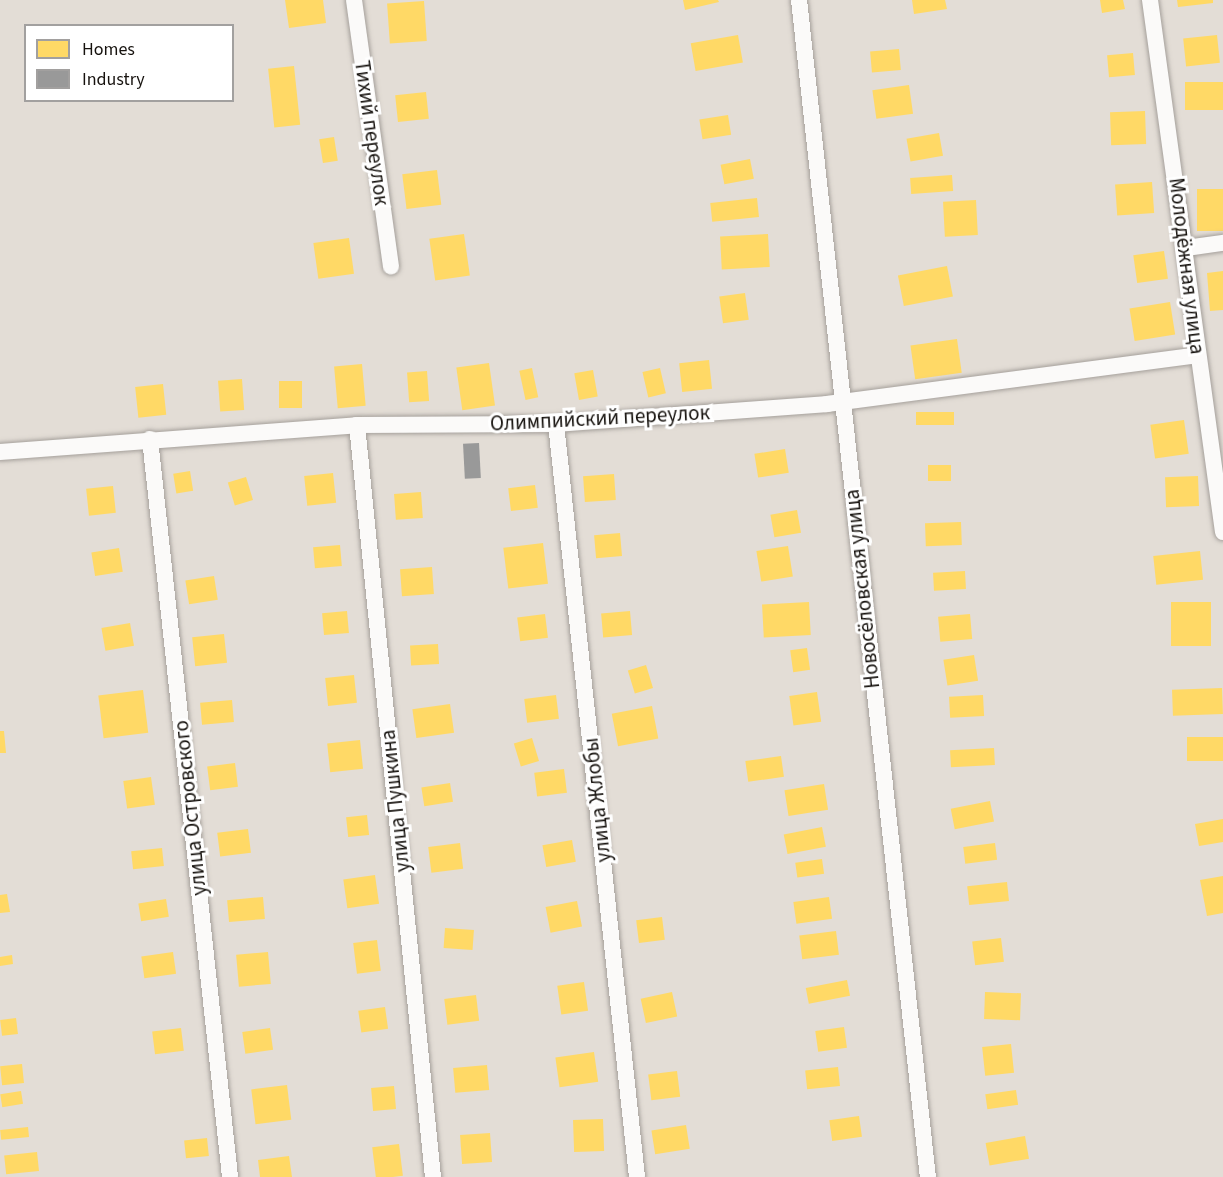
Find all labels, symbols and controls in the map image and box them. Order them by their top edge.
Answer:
legend [24,24,234,102]
text: Homes [82,37,135,62]
street label: Тихий переулок [349,59,395,207]
text: Industry [82,67,145,92]
street label: Молодёжная улица [1164,176,1210,356]
street label: Олимпийский переулок [489,400,711,436]
street label: Новосёловская улица [839,488,885,690]
street label: улица Островского [168,719,212,897]
street label: улица Пушкина [375,729,415,873]
street label: улица Жлобы [578,736,616,864]

